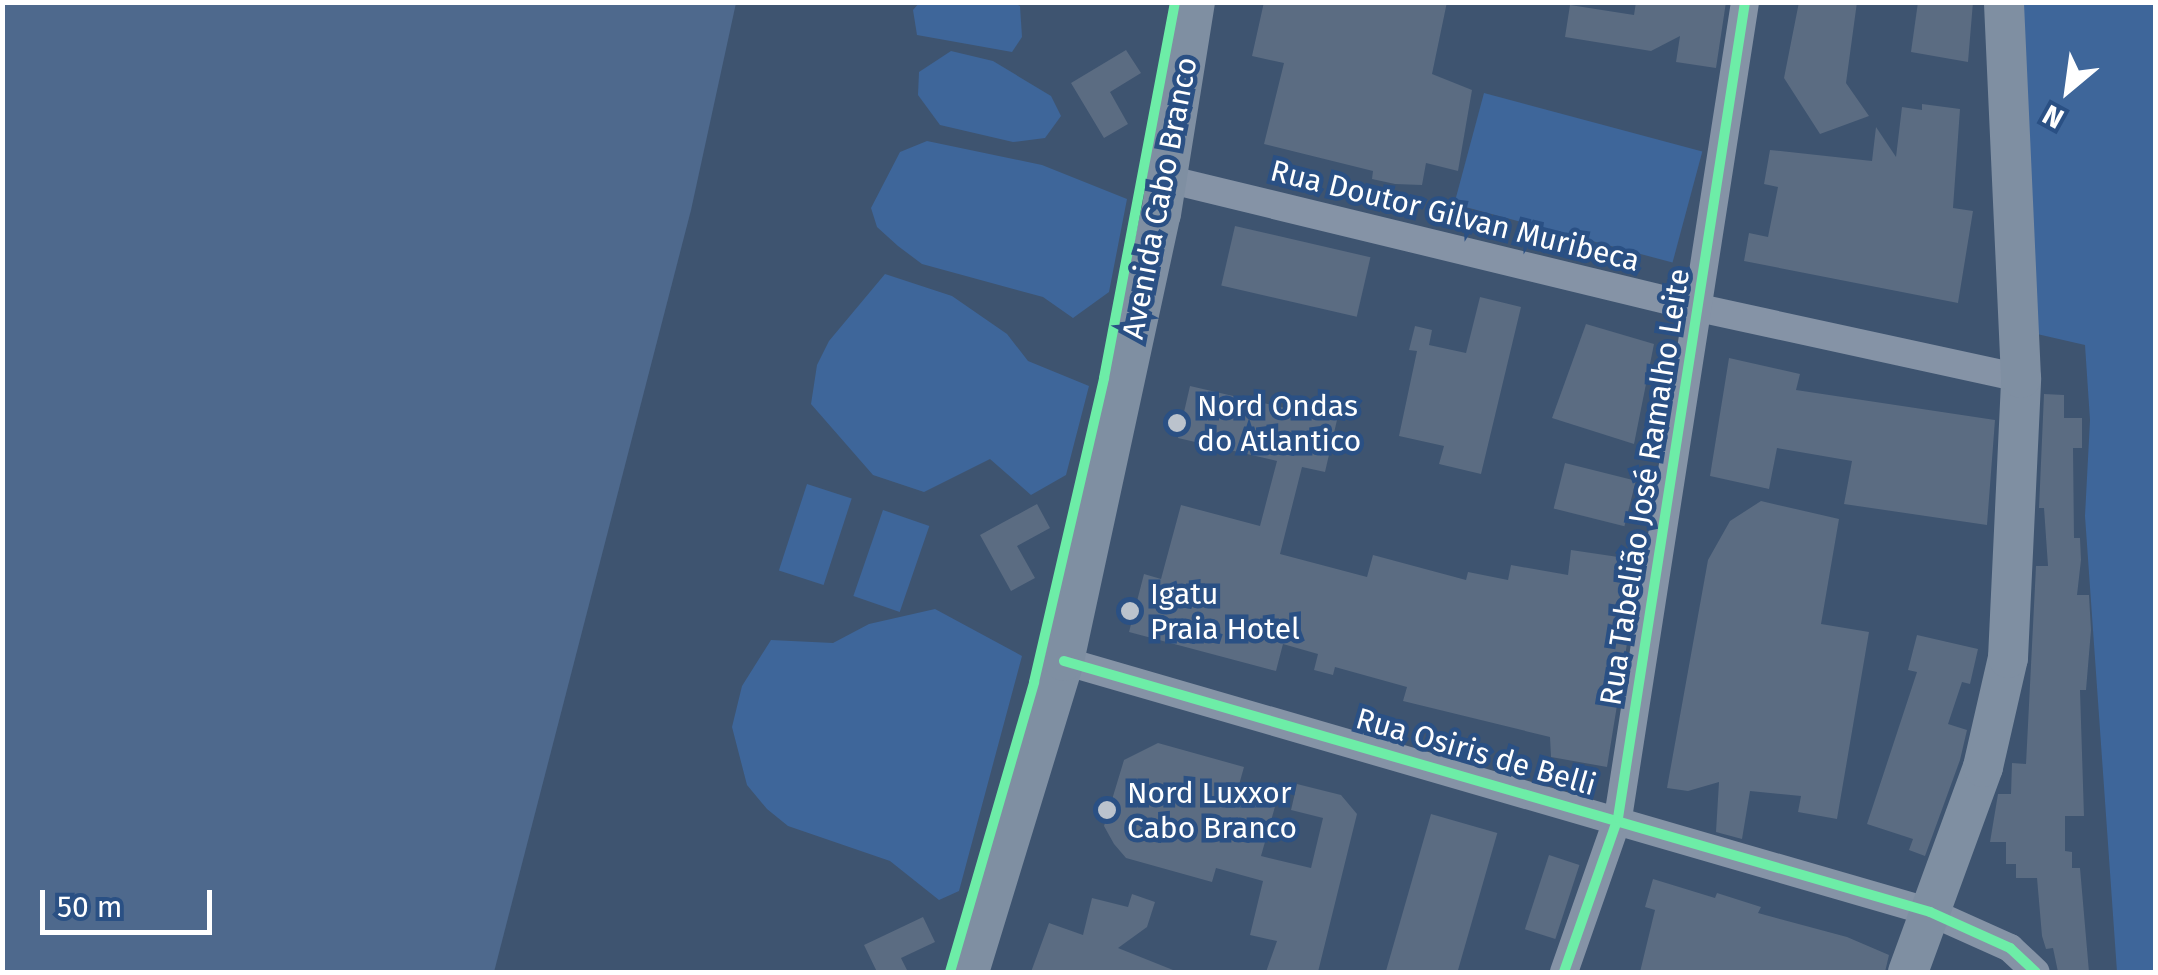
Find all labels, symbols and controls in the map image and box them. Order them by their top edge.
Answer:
north arrow [2018,40,2118,140]
street label: Avenida Cabo Branco [1115,54,1205,342]
text: N [2037,98,2069,136]
street label: Rua Doutor Gilvan Muribeca [1267,153,1643,279]
street label: Rua Tabelião José Ramalho Leite [1593,266,1697,708]
place label: Nord Ondas do Atlantico [1197,388,1361,458]
marker: Nord Ondas do Atlantico [1166,412,1188,434]
place label: Igatu Praia Hotel [1150,576,1300,646]
marker: Igatu Praia Hotel [1119,600,1141,622]
street label: Rua Osiris de Belli [1352,701,1600,803]
place label: Nord Luxxor Cabo Branco [1127,775,1297,846]
marker: Nord Luxxor Cabo Branco [1096,799,1118,821]
scale bar [45,870,218,932]
text: 50 m [57,889,122,925]

